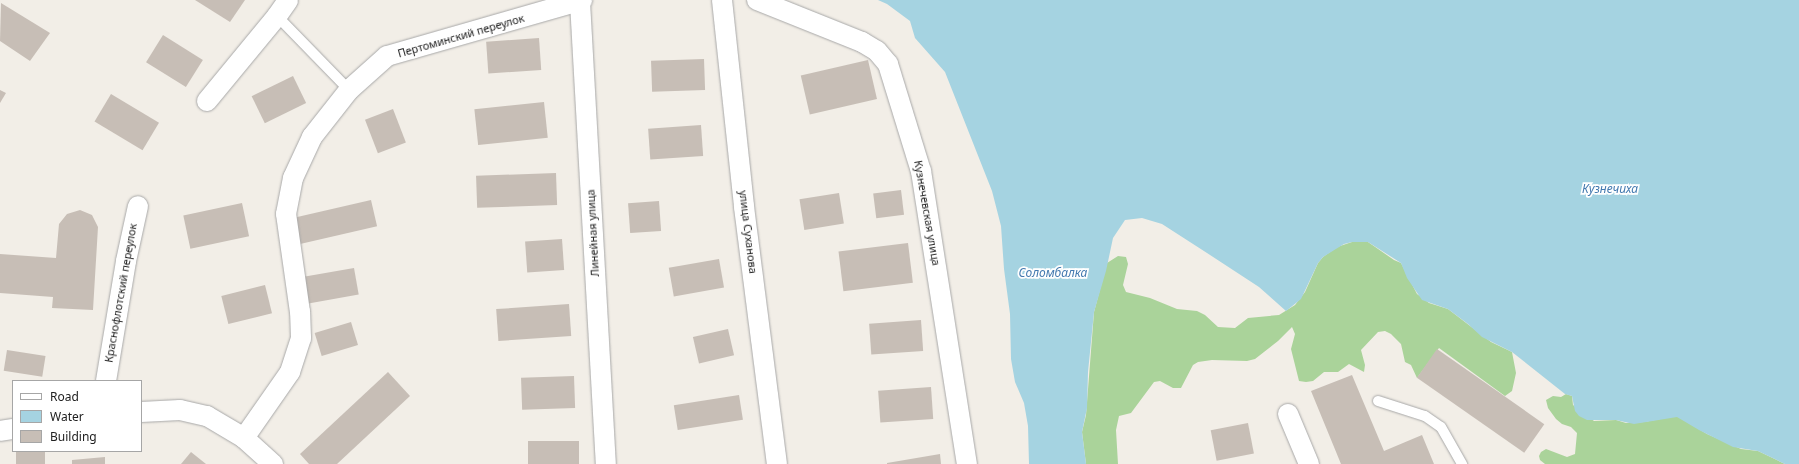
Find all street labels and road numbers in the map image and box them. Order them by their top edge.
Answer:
street label: Пертоминский переулок [396,12,526,60]
street label: Кузнечевская улица [911,159,943,267]
street label: Линейная улица [584,189,602,277]
street label: улица Суханова [736,190,760,274]
street label: Краснофлотский переулок [102,222,140,364]

